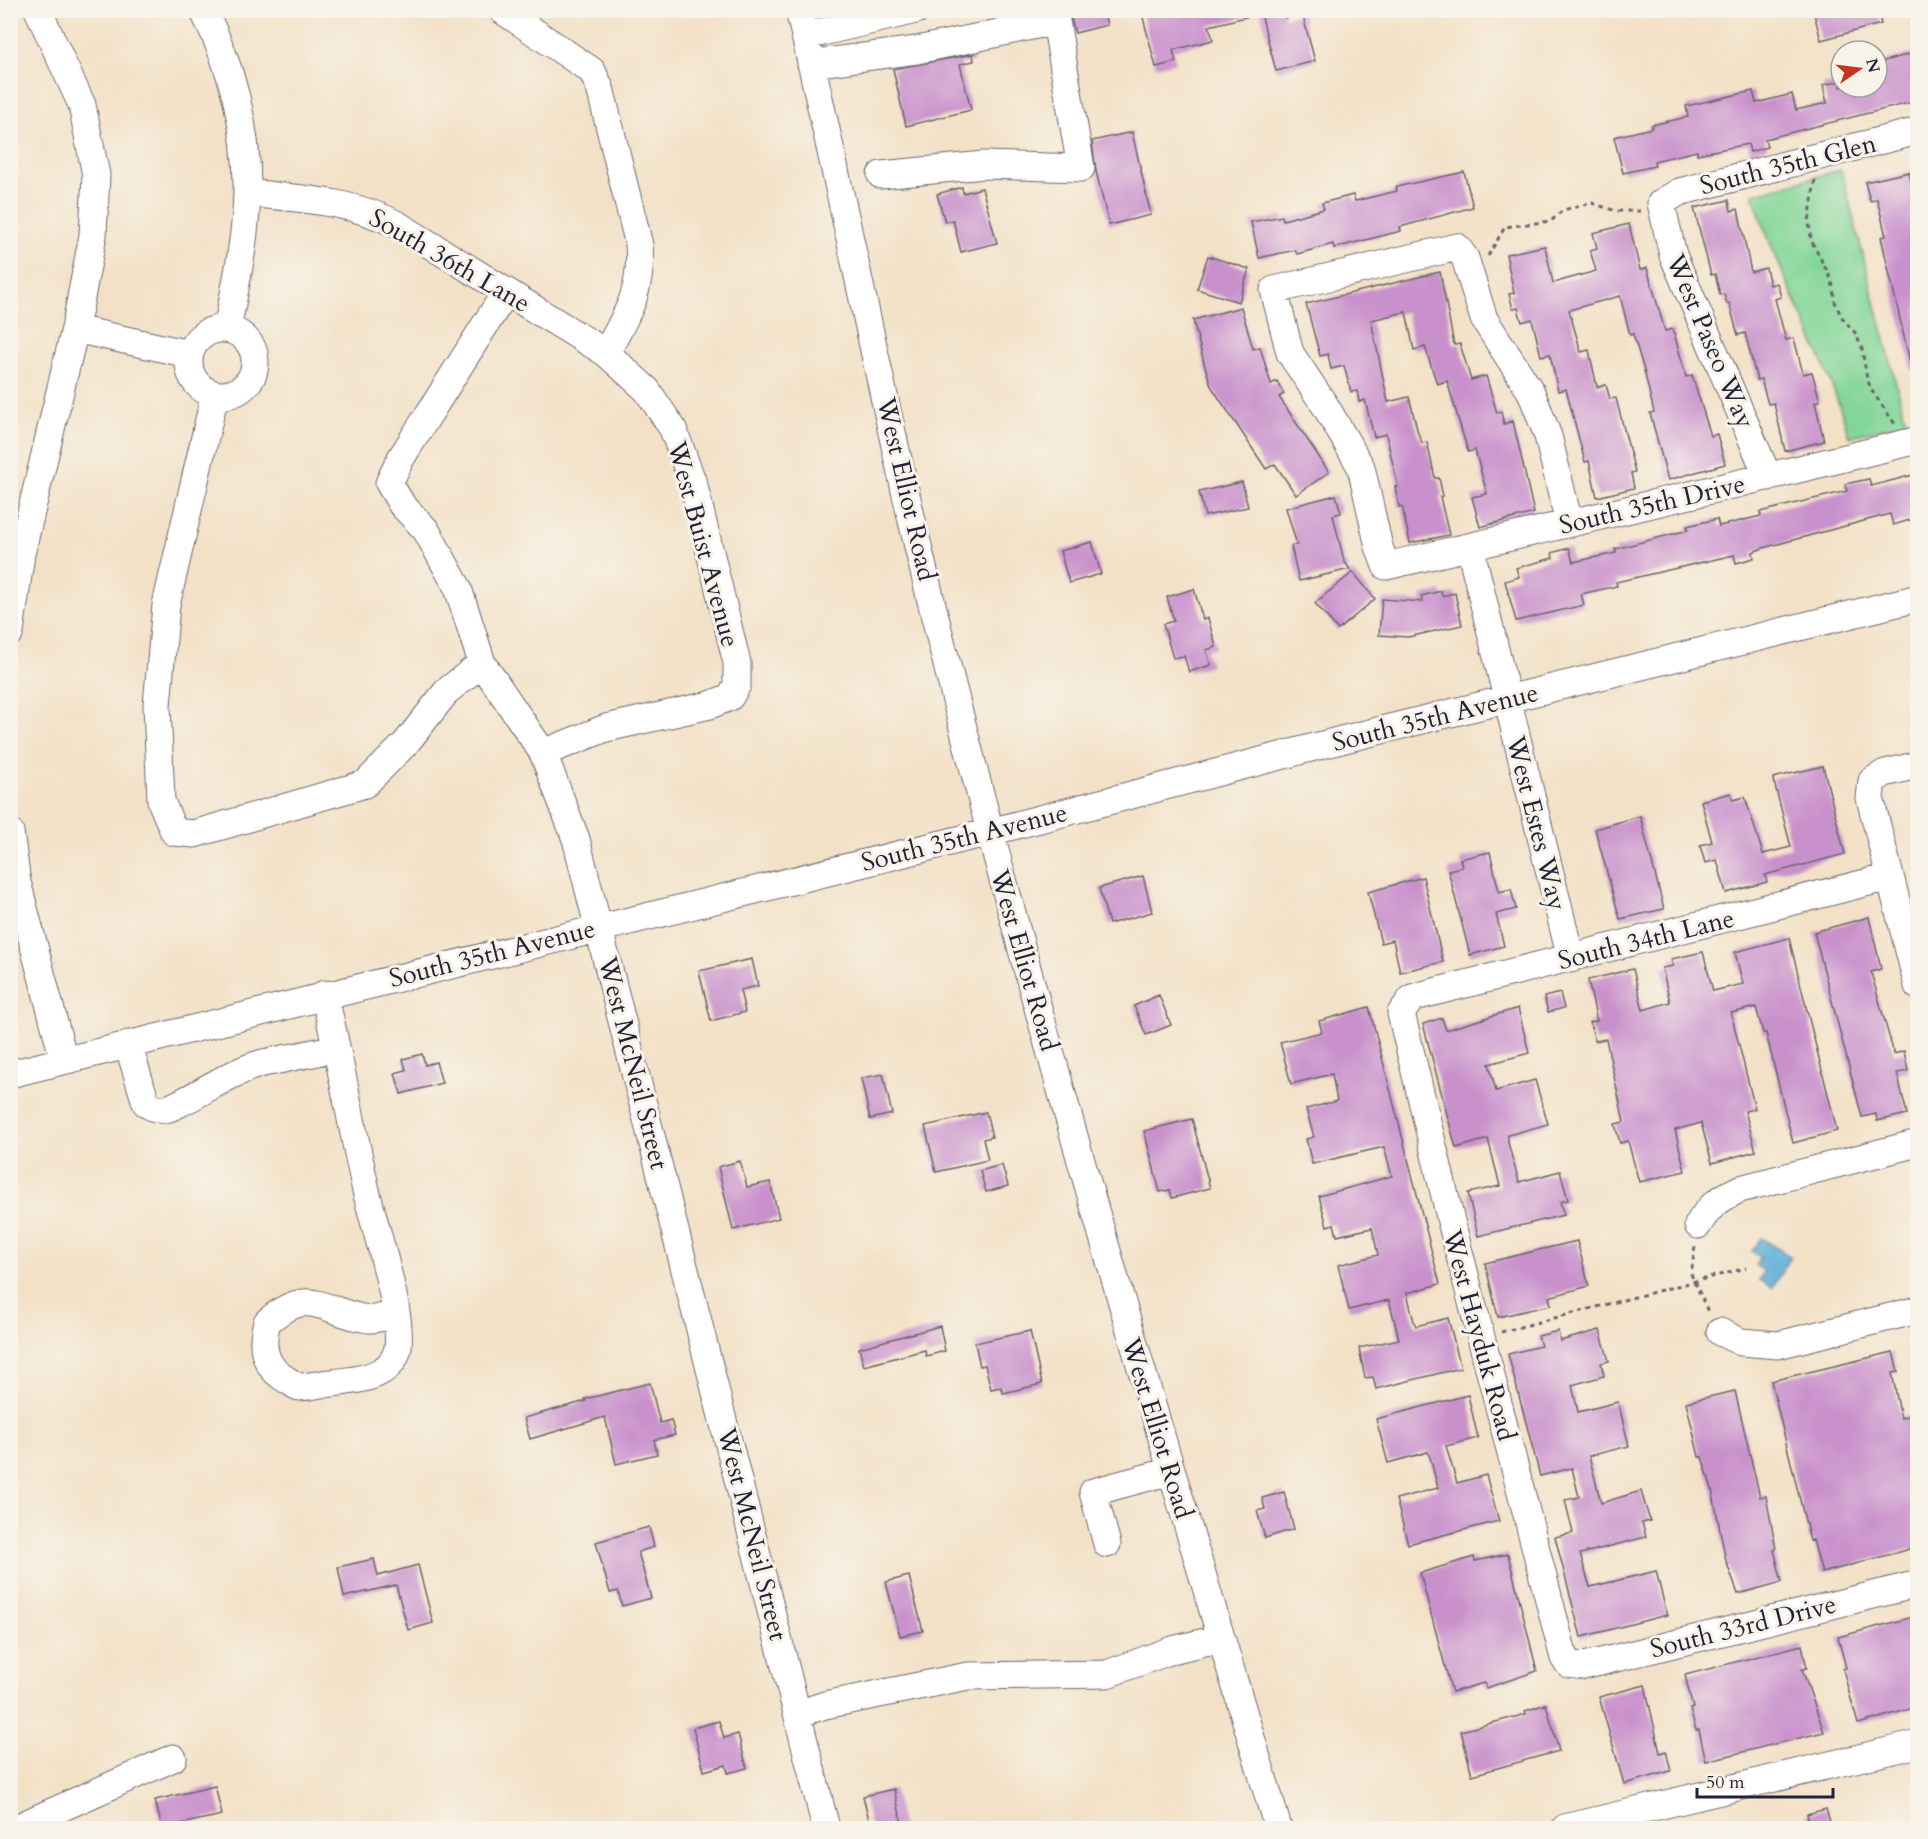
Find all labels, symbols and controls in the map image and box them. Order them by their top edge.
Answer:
north arrow [1829,39,1889,99]
text: N [1860,56,1885,75]
street label: South 35th Glen [1696,126,1880,203]
street label: South 36th Lane [363,200,537,321]
street label: West Paseo Way [1658,248,1763,434]
street label: West Elliot Road [868,393,945,584]
street label: West Buist Avenue [659,436,748,651]
street label: South 35th Drive [1556,466,1749,543]
street label: South 35th Avenue [1328,675,1542,760]
street label: West Estes Way [1498,731,1575,914]
street label: South 35th Avenue [857,795,1071,880]
street label: West Elliot Road [982,864,1067,1055]
street label: South 34th Lane [1554,901,1738,978]
street label: South 35th Avenue [385,911,599,996]
street label: West McNeil Street [590,952,677,1173]
street label: West Hayduk Road [1434,1225,1525,1445]
street label: West Elliot Road [1113,1332,1202,1523]
street label: West McNeil Street [709,1423,796,1644]
street label: South 33rd Drive [1646,1586,1840,1667]
scale bar [1697,1761,1834,1799]
text: 50 m [1706,1770,1745,1795]

